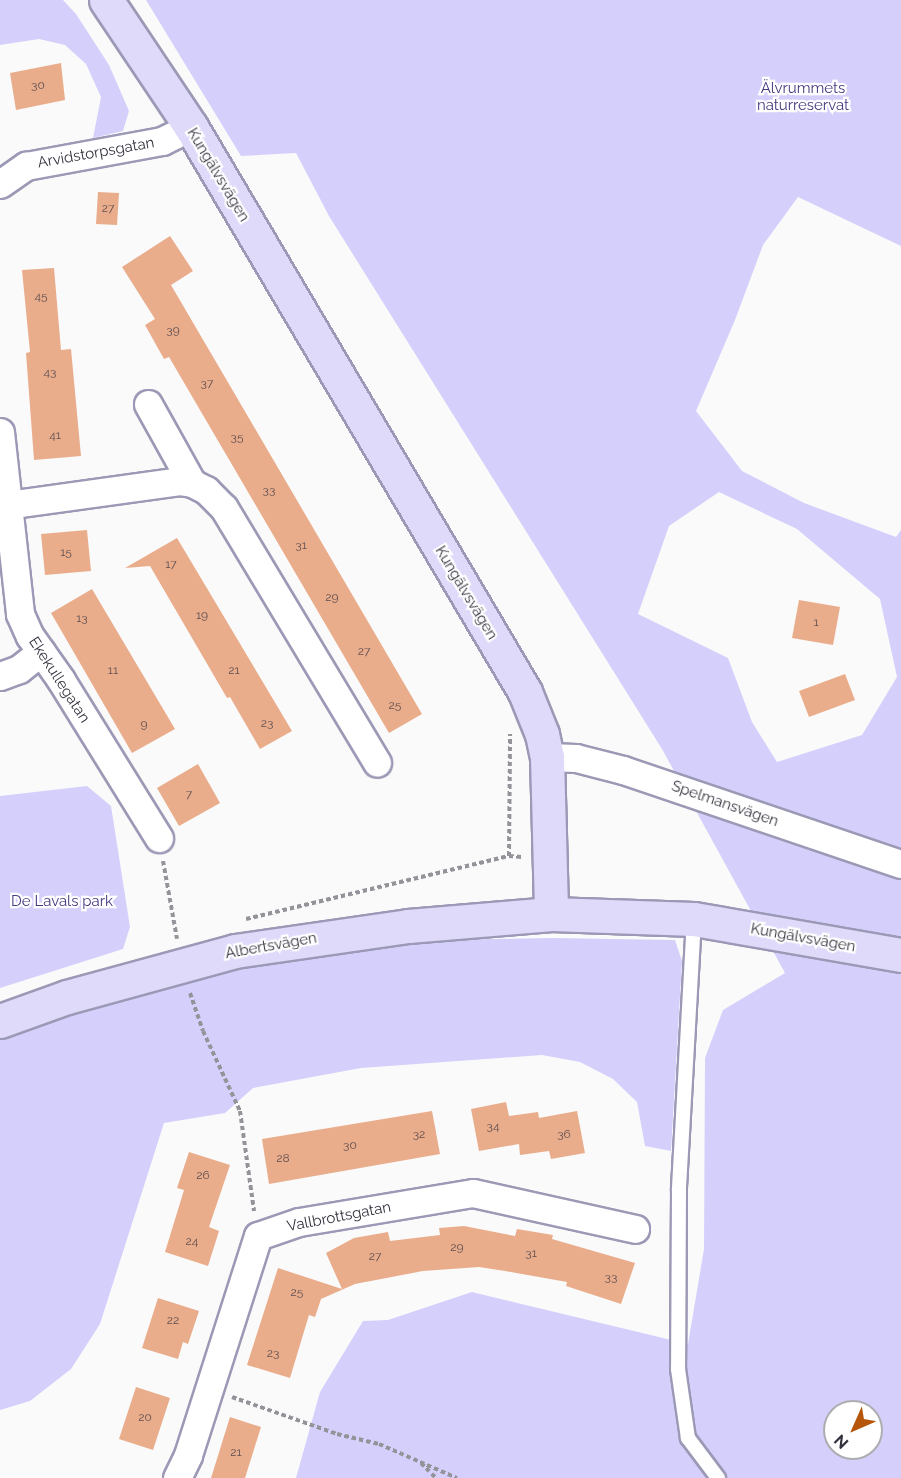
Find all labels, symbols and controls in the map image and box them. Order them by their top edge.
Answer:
house number: 30 [31,79,45,93]
park label: Älvrummets naturreservat [757,79,849,114]
street label: Kungälvsvägen [183,125,253,225]
street label: Arvidstorpsgatan [36,134,156,172]
house number: 27 [102,202,114,216]
house number: 45 [34,290,48,304]
house number: 39 [166,324,180,338]
house number: 43 [44,366,56,380]
house number: 37 [201,377,213,391]
house number: 41 [49,429,61,443]
house number: 35 [231,431,243,445]
house number: 33 [263,484,275,498]
house number: 31 [295,539,307,553]
street label: Kungälvsvägen [431,543,501,643]
house number: 15 [60,546,72,560]
house number: 17 [165,558,177,572]
house number: 29 [325,591,339,605]
house number: 19 [196,609,208,623]
house number: 13 [76,612,88,626]
house number: 1 [813,616,819,630]
street label: Ekekullegatan [25,634,93,726]
house number: 27 [358,645,370,659]
house number: 11 [108,664,118,678]
house number: 21 [228,664,240,678]
house number: 25 [389,699,401,713]
house number: 23 [261,717,273,731]
house number: 9 [140,718,148,732]
street label: Spelmansvägen [669,777,781,831]
house number: 7 [186,788,192,802]
park label: De Lavals park [11,893,113,911]
street label: Kungälvsvägen [749,920,857,956]
street label: Albertsvägen [224,929,318,963]
house number: 34 [487,1120,499,1134]
house number: 32 [413,1128,425,1142]
house number: 36 [557,1128,571,1142]
house number: 30 [343,1139,357,1153]
house number: 28 [276,1152,290,1166]
house number: 26 [196,1169,210,1183]
street label: Vallbrottsgatan [286,1198,392,1236]
house number: 24 [186,1235,198,1249]
house number: 29 [450,1241,464,1255]
house number: 31 [525,1247,537,1261]
house number: 27 [369,1250,381,1264]
house number: 33 [605,1271,617,1285]
house number: 25 [291,1286,303,1300]
house number: 22 [167,1314,179,1328]
house number: 23 [267,1347,279,1361]
north arrow [823,1400,883,1460]
house number: 20 [138,1411,152,1425]
text: N [830,1431,852,1453]
house number: 21 [230,1446,242,1460]

